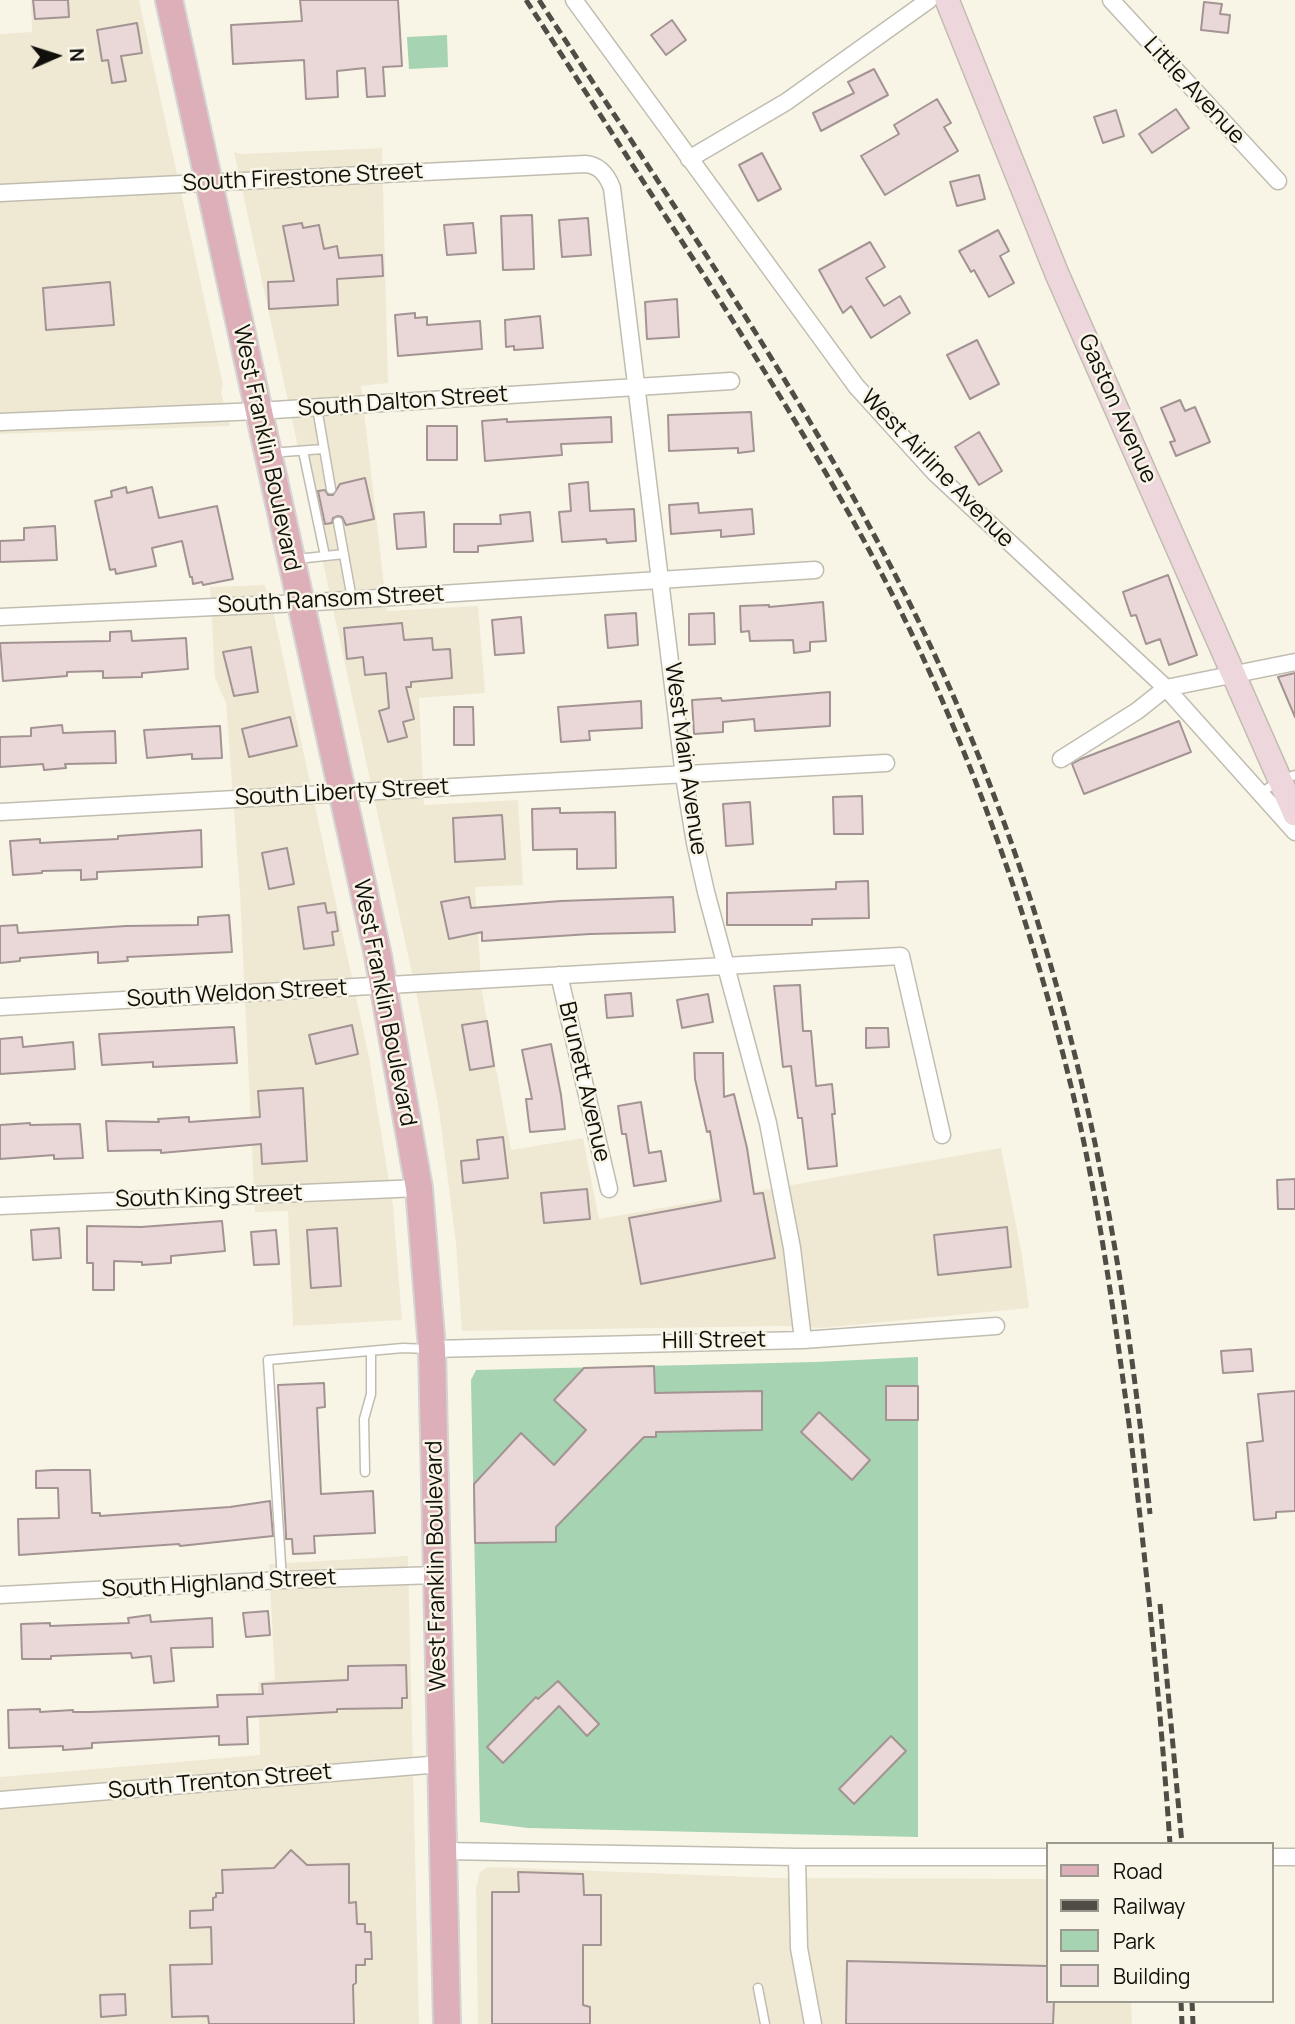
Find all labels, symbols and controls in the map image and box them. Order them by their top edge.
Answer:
north arrow [21,21,91,91]
street label: Little Avenue [1137,32,1251,150]
text: N [64,47,90,62]
street label: South Firestone Street [182,158,424,198]
street label: West Franklin Boulevard [226,322,306,574]
street label: Gaston Avenue [1072,330,1162,488]
street label: South Dalton Street [297,381,509,423]
street label: West Airline Avenue [855,384,1019,554]
street label: South Ransom Street [217,580,445,620]
street label: West Main Avenue [658,661,712,857]
street label: South Liberty Street [234,774,450,812]
street label: West Franklin Boulevard [347,877,421,1129]
street label: South Weldon Street [126,974,348,1014]
street label: Brunett Avenue [552,999,616,1165]
street label: South King Street [115,1180,303,1214]
street label: Hill Street [662,1326,766,1356]
street label: West Franklin Boulevard [421,1440,453,1692]
street label: South Highland Street [101,1564,337,1604]
street label: South Trenton Street [107,1758,333,1806]
legend [1046,1842,1274,2003]
text: Road [1113,1857,1163,1885]
text: Railway [1113,1892,1185,1920]
text: Park [1113,1927,1155,1955]
text: Building [1113,1962,1190,1990]

